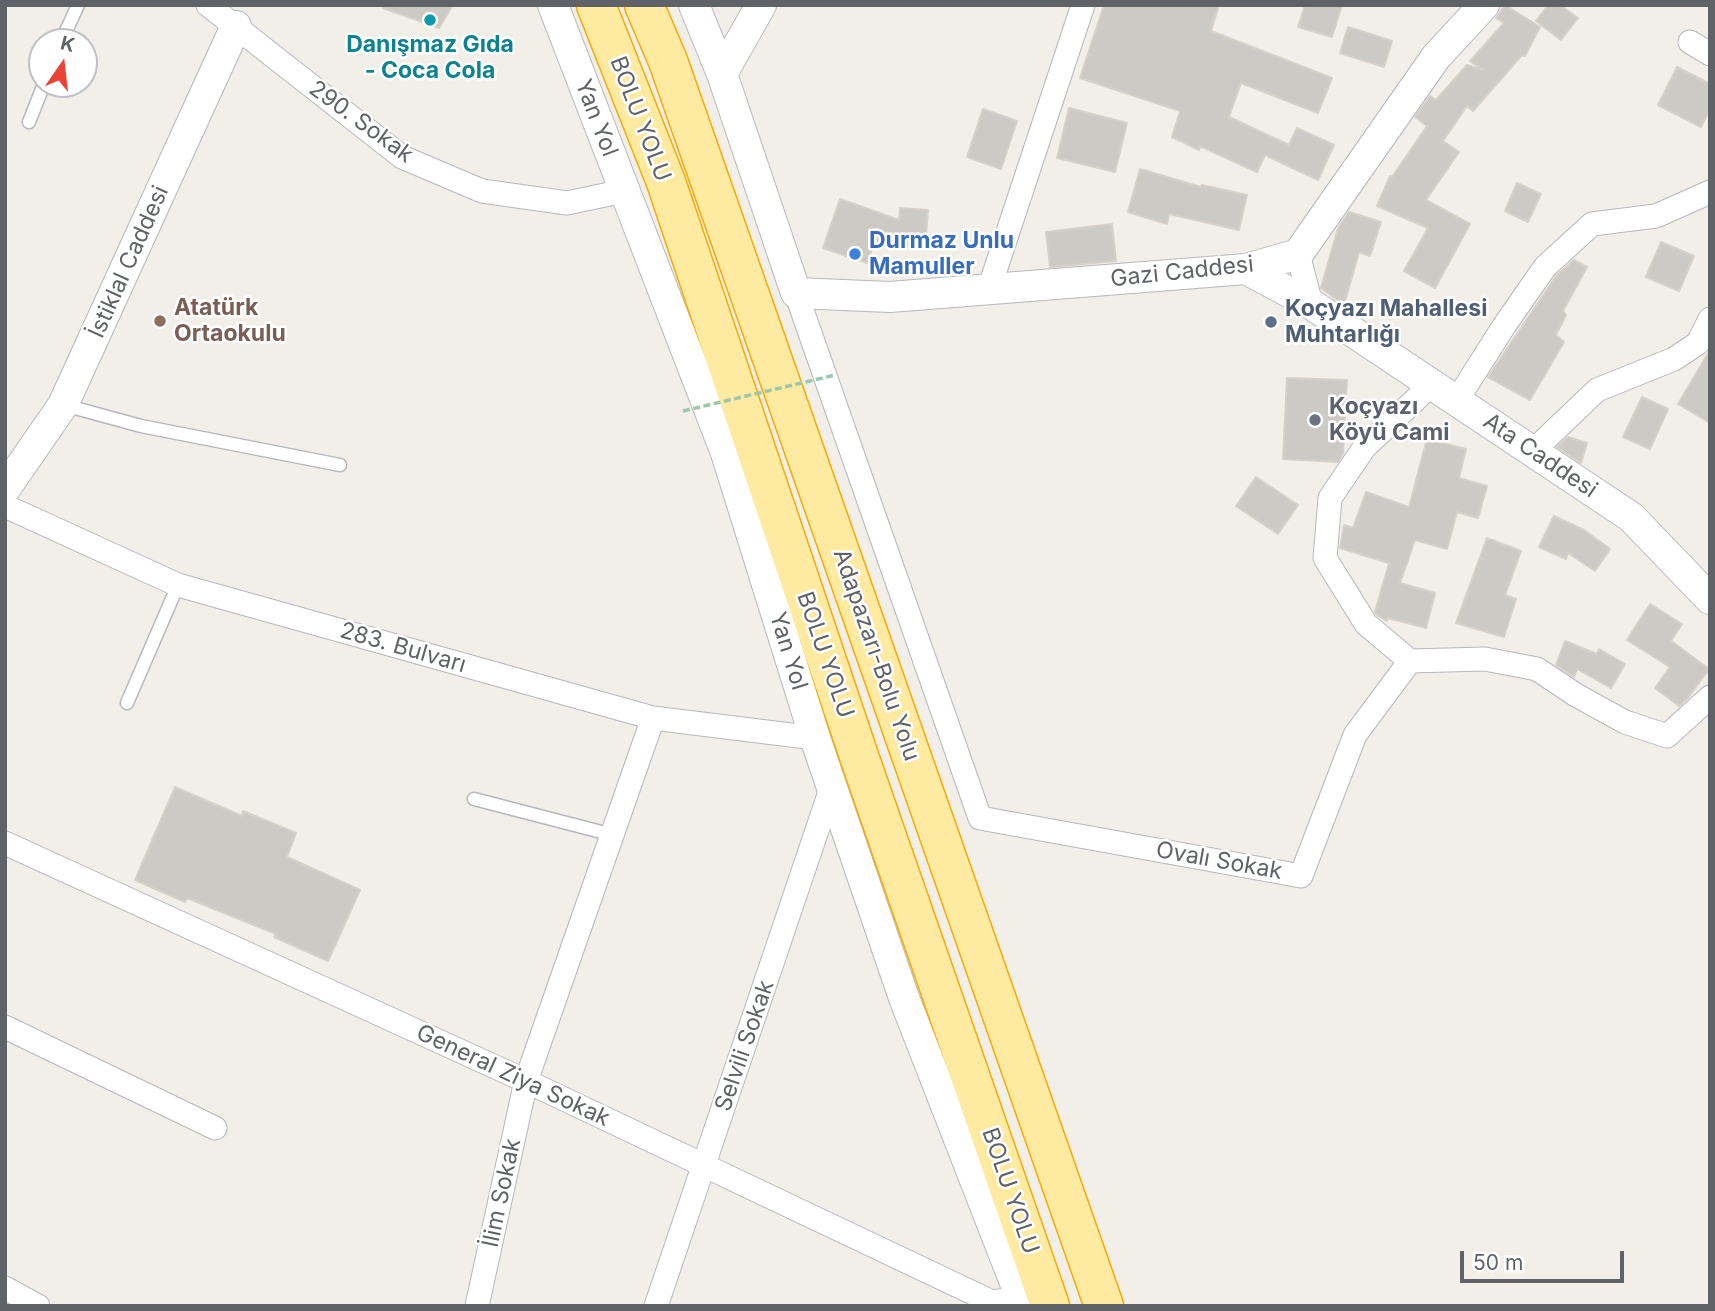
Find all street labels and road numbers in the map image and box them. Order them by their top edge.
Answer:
street label: BOLU YOLU [604,53,676,185]
street label: 290. Sokak [304,75,418,169]
street label: Yan Yol [569,76,623,160]
street label: İstiklal Caddesi [83,182,175,342]
street label: Gazi Caddesi [1109,251,1255,293]
street label: Ata Caddesi [1478,408,1602,504]
street label: Adapazarı-Bolu Yolu [827,545,925,765]
street label: BOLU YOLU [791,588,859,722]
street label: Yan Yol [763,609,813,693]
street label: 283. Bulvarı [337,617,469,679]
street label: Ovalı Sokak [1154,836,1284,886]
street label: Selvili Sokak [710,977,780,1115]
street label: General Ziya Sokak [412,1019,614,1133]
street label: BOLU YOLU [976,1124,1044,1258]
street label: İlim Sokak [477,1136,527,1250]

